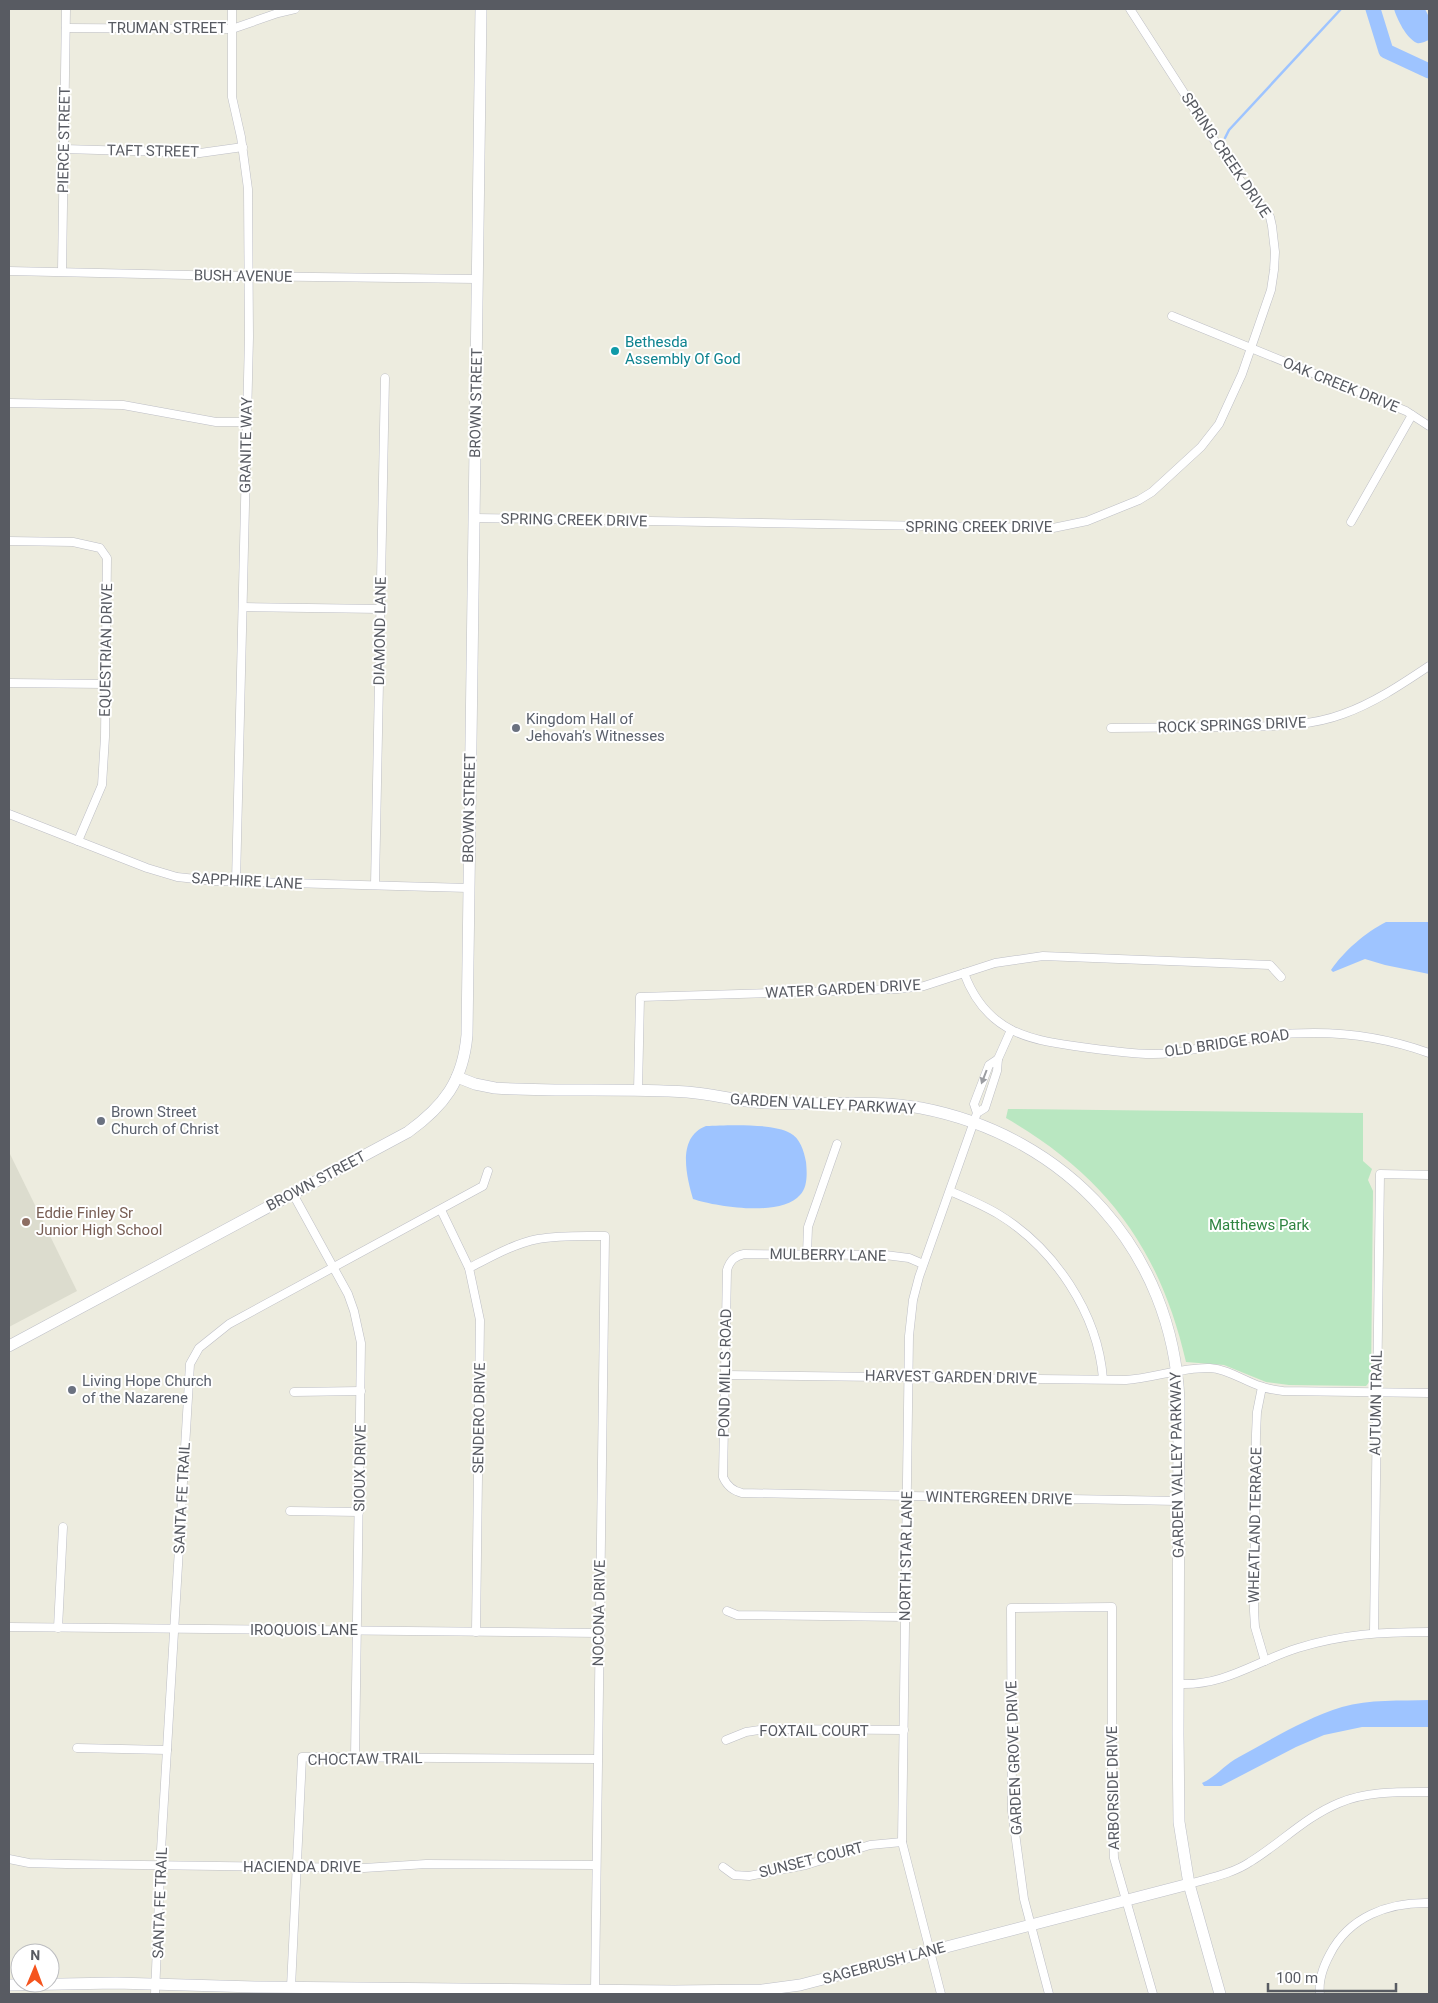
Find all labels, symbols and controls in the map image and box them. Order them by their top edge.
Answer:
street label: TRUMAN STREET [108,19,226,37]
street label: PIERCE STREET [54,87,74,193]
street label: SPRING CREEK DRIVE [1178,89,1275,221]
street label: TAFT STREET [107,141,199,161]
street label: BUSH AVENUE [194,266,293,286]
place label: Bethesda Assembly Of God [625,333,741,368]
marker: Bethesda Assembly Of God [609,345,621,357]
street label: BROWN STREET [466,348,486,458]
street label: OAK CREEK DRIVE [1280,354,1402,417]
street label: GRANITE WAY [236,397,256,493]
street label: SPRING CREEK DRIVE [500,510,648,530]
street label: SPRING CREEK DRIVE [906,518,1053,536]
street label: DIAMOND LANE [370,576,390,686]
street label: EQUESTRIAN DRIVE [96,582,116,717]
place label: Kingdom Hall of Jehovah’s Witnesses [526,710,665,745]
street label: ROCK SPRINGS DRIVE [1157,713,1307,737]
marker: Kingdom Hall of Jehovah’s Witnesses [510,722,522,734]
street label: BROWN STREET [459,753,479,863]
street label: SAPPHIRE LANE [191,869,303,893]
street label: WATER GARDEN DRIVE [765,976,922,1002]
street label: OLD BRIDGE ROAD [1163,1025,1291,1061]
one-way arrow [980,1070,988,1085]
street label: GARDEN VALLEY PARKWAY [730,1090,916,1118]
place label: Brown Street Church of Christ [111,1103,219,1138]
marker: Brown Street Church of Christ [95,1115,107,1127]
street label: BROWN STREET [263,1147,369,1215]
place label: Eddie Finley Sr Junior High School [36,1204,162,1239]
marker: Eddie Finley Sr Junior High School [20,1216,32,1228]
park label: Matthews Park [1209,1216,1310,1234]
street label: MULBERRY LANE [769,1245,887,1265]
street label: POND MILLS ROAD [715,1308,735,1438]
street label: AUTUMN TRAIL [1366,1350,1386,1456]
street label: SENDERO DRIVE [469,1362,489,1474]
street label: HARVEST GARDEN DRIVE [865,1366,1038,1388]
place label: Living Hope Church of the Nazarene [82,1372,212,1407]
street label: GARDEN VALLEY PARKWAY [1166,1372,1188,1558]
marker: Living Hope Church of the Nazarene [66,1384,78,1396]
street label: SIOUX DRIVE [350,1424,370,1512]
street label: SANTA FE TRAIL [170,1442,194,1554]
street label: WHEATLAND TERRACE [1245,1446,1265,1603]
street label: WINTERGREEN DRIVE [925,1488,1073,1508]
street label: NORTH STAR LANE [896,1490,916,1621]
street label: NOCONA DRIVE [589,1559,609,1666]
street label: IROQUOIS LANE [250,1621,358,1639]
street label: GARDEN GROVE DRIVE [1002,1680,1026,1836]
street label: FOXTAIL COURT [759,1722,869,1740]
street label: ARBORSIDE DRIVE [1103,1725,1123,1850]
street label: CHOCTAW TRAIL [307,1749,423,1769]
street label: SUNSET COURT [757,1838,865,1882]
street label: SANTA FE TRAIL [149,1847,171,1959]
street label: HACIENDA DRIVE [243,1858,361,1876]
street label: SAGEBRUSH LANE [821,1938,948,1988]
north arrow [10,1943,60,1993]
text: N [30,1947,40,1963]
scale bar [1268,1960,1396,1992]
text: 100 m [1276,1969,1318,1987]

